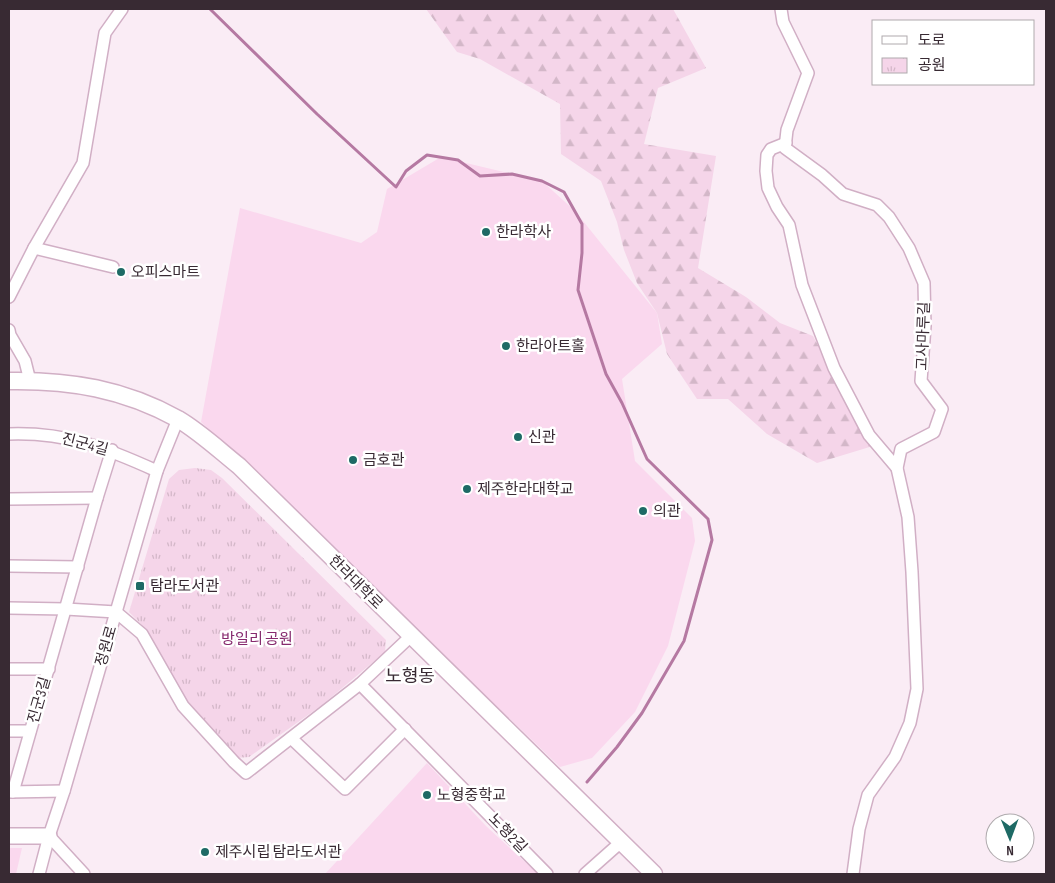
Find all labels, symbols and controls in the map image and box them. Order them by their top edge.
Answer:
legend [872,20,1035,85]
text: 도로 [918,31,946,50]
text: 공원 [918,56,946,75]
place label: 한라학사 [496,223,551,242]
marker: 한라학사 [480,226,492,238]
place label: 오피스마트 [131,263,200,282]
marker: 오피스마트 [115,266,127,278]
street label: 고사마루길 [913,301,934,371]
place label: 한라아트홀 [516,337,585,356]
marker: 한라아트홀 [500,340,512,352]
place label: 신관 [528,428,556,447]
street label: 진군4길 [59,429,110,460]
marker: 신관 [512,431,524,443]
place label: 금호관 [363,451,405,470]
marker: 금호관 [347,454,359,466]
place label: 제주한라대학교 [477,480,574,499]
marker: 제주한라대학교 [461,483,473,495]
place label: 의관 [653,502,681,521]
marker: 의관 [637,505,649,517]
street label: 한라대학로 [325,551,387,613]
place label: 탐라도서관 [150,577,219,596]
marker: 탐라도서관 [134,580,146,592]
street label: 정원로 [92,624,121,669]
park label: 방일리 공원 [221,630,293,649]
district label: 노형동 [385,666,435,687]
street label: 진군3길 [24,675,55,726]
place label: 노형중학교 [437,786,506,805]
marker: 노형중학교 [421,789,433,801]
street label: 노형2길 [484,810,531,857]
north arrow [985,813,1035,863]
text: N [1006,842,1014,859]
place label: 제주시립 탐라도서관 [215,843,342,862]
marker: 제주시립 탐라도서관 [199,846,211,858]

